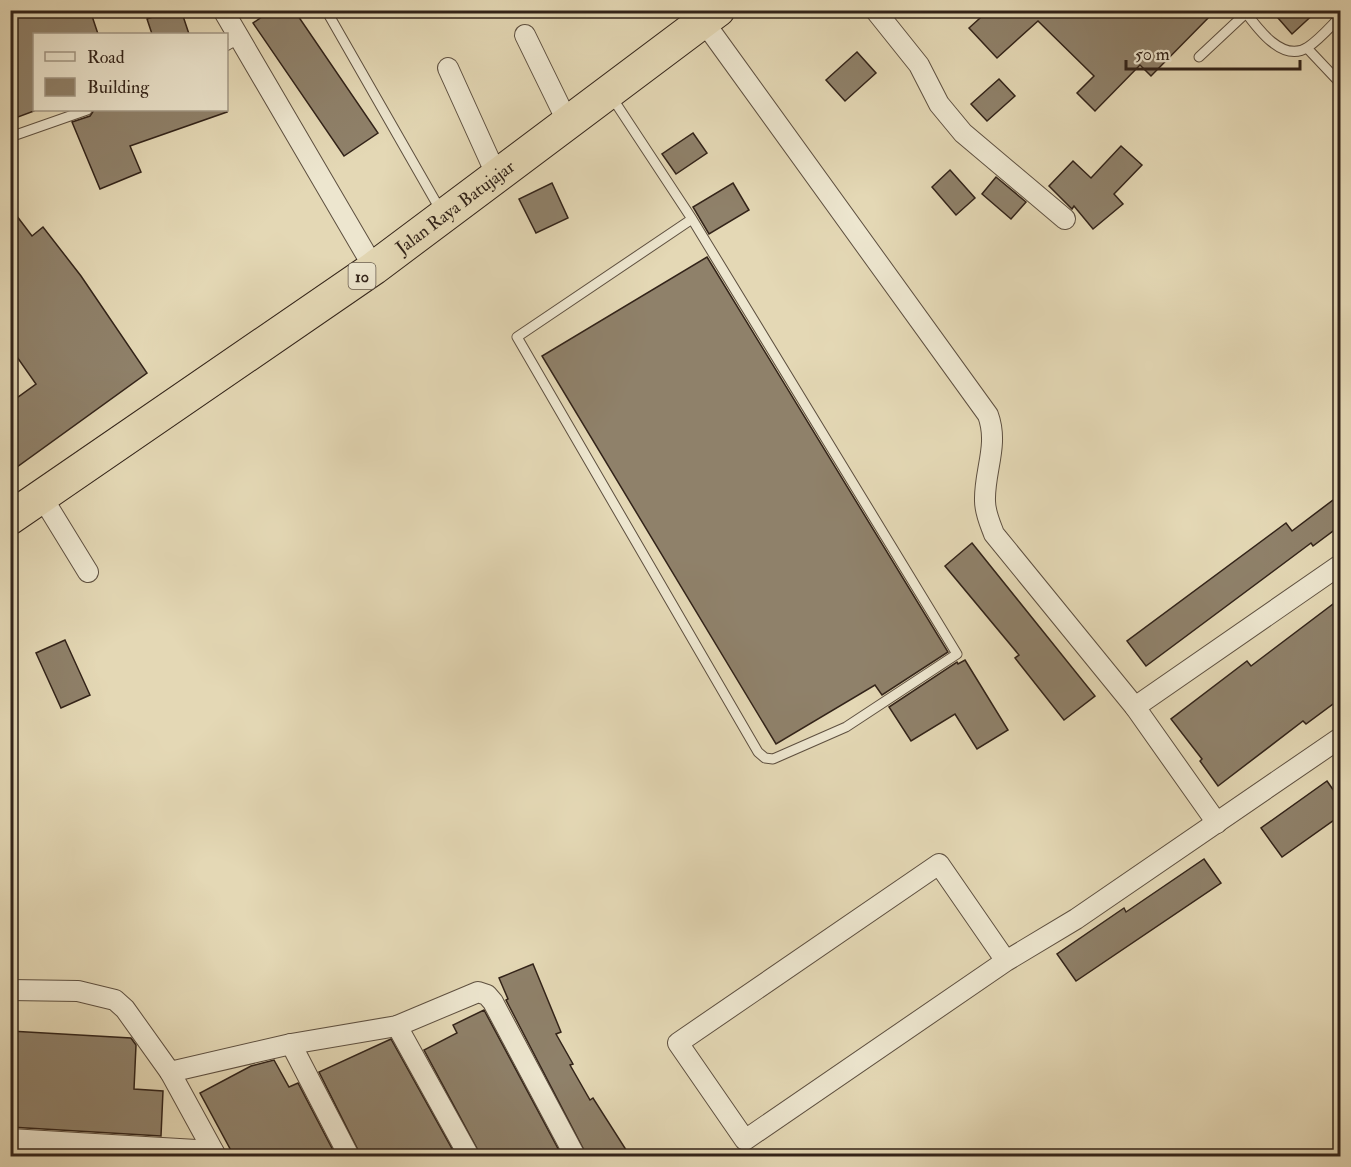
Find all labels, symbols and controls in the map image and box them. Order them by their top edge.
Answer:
legend [33,33,228,111]
scale bar [1126,33,1300,71]
text: 50 m [1135,43,1170,66]
text: Road [87,46,125,69]
text: Building [87,76,150,99]
street label: Jalan Raya Batujajar [391,155,520,260]
road number: 10 [348,263,376,289]

